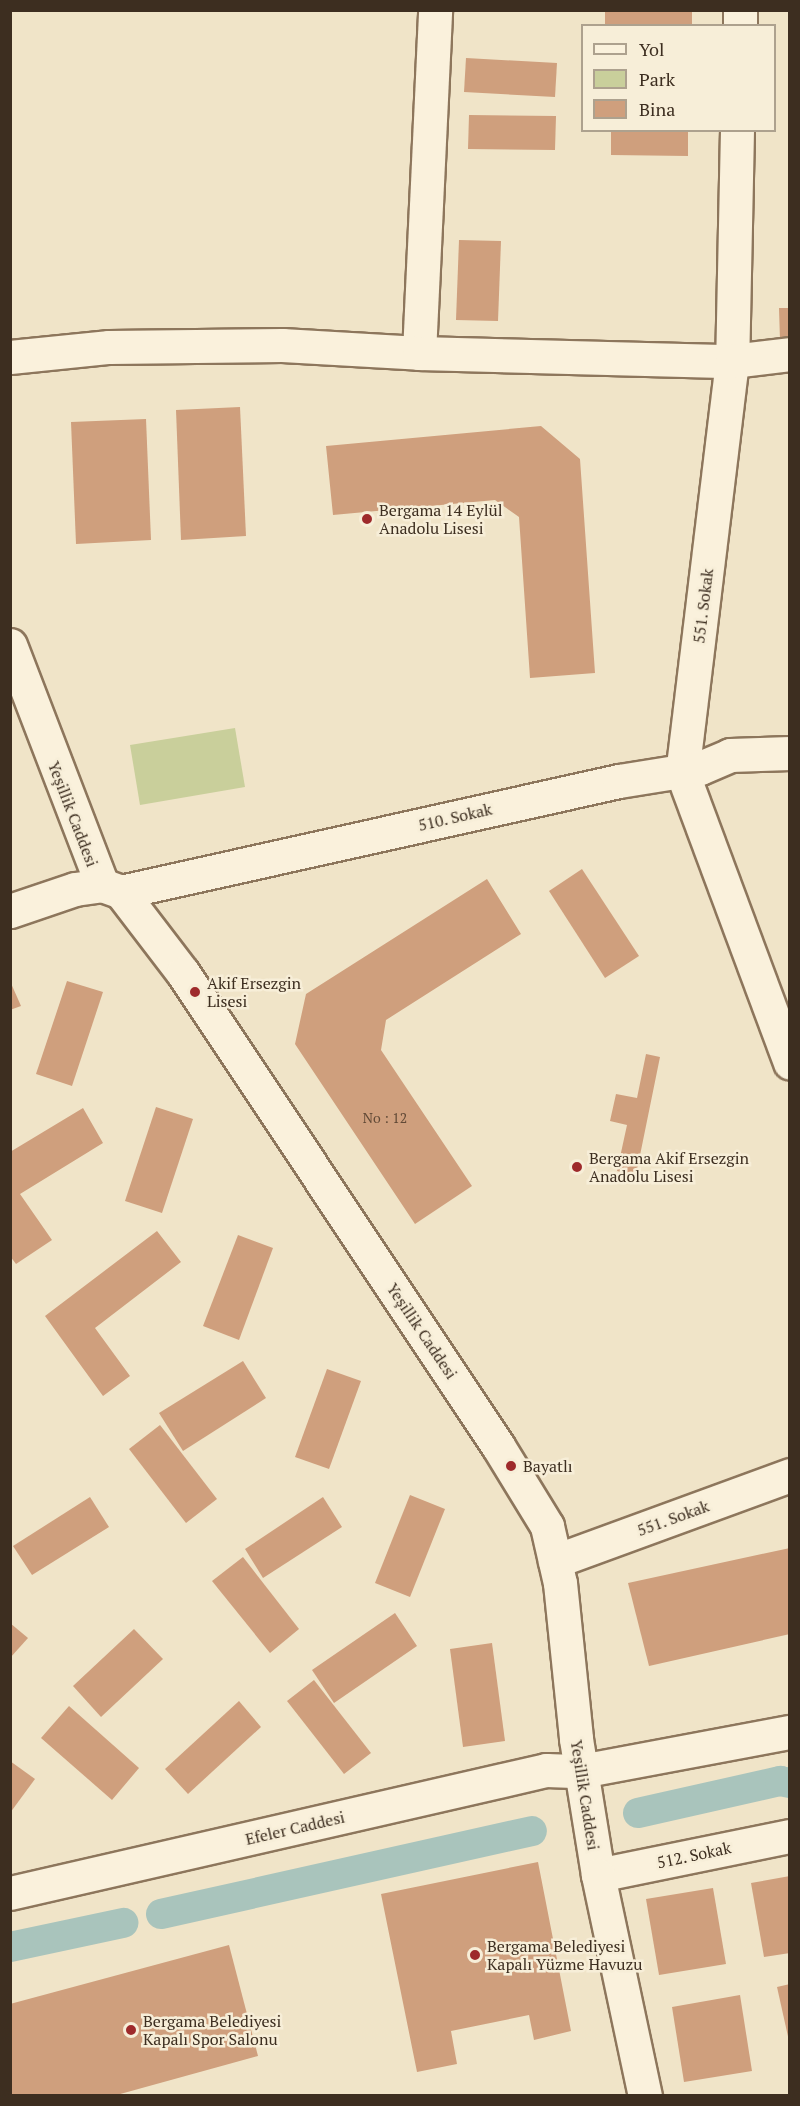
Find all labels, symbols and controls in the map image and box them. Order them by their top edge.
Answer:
legend [581,24,776,132]
text: Yol [639,37,664,61]
text: Park [639,67,675,91]
text: Bina [639,97,675,121]
place label: Bergama 14 Eylül Anadolu Lisesi [379,500,502,538]
marker: Bergama 14 Eylül Anadolu Lisesi [360,512,374,526]
street label: 551. Sokak [689,567,717,645]
street label: Yeşillik Caddesi [44,759,102,869]
street label: 510. Sokak [416,799,494,835]
place label: Akif Ersezgin Lisesi [207,973,301,1011]
marker: Akif Ersezgin Lisesi [188,985,202,999]
house number: No : 12 [363,1110,407,1126]
place label: Bergama Akif Ersezgin Anadolu Lisesi [589,1148,749,1186]
marker: Bergama Akif Ersezgin Anadolu Lisesi [570,1160,584,1174]
street label: Yeşillik Caddesi [383,1279,461,1383]
place label: Bayatlı [523,1456,573,1476]
marker: Bayatlı [504,1459,518,1473]
street label: 551. Sokak [634,1496,712,1540]
street label: Yeşillik Caddesi [567,1738,603,1852]
street label: Efeler Caddesi [243,1807,347,1849]
street label: 512. Sokak [655,1838,733,1872]
place label: Bergama Belediyesi Kapalı Yüzme Havuzu [487,1936,643,1974]
marker: Bergama Belediyesi Kapalı Yüzme Havuzu [468,1948,482,1962]
place label: Bergama Belediyesi Kapalı Spor Salonu [143,2011,281,2049]
marker: Bergama Belediyesi Kapalı Spor Salonu [124,2023,138,2037]

